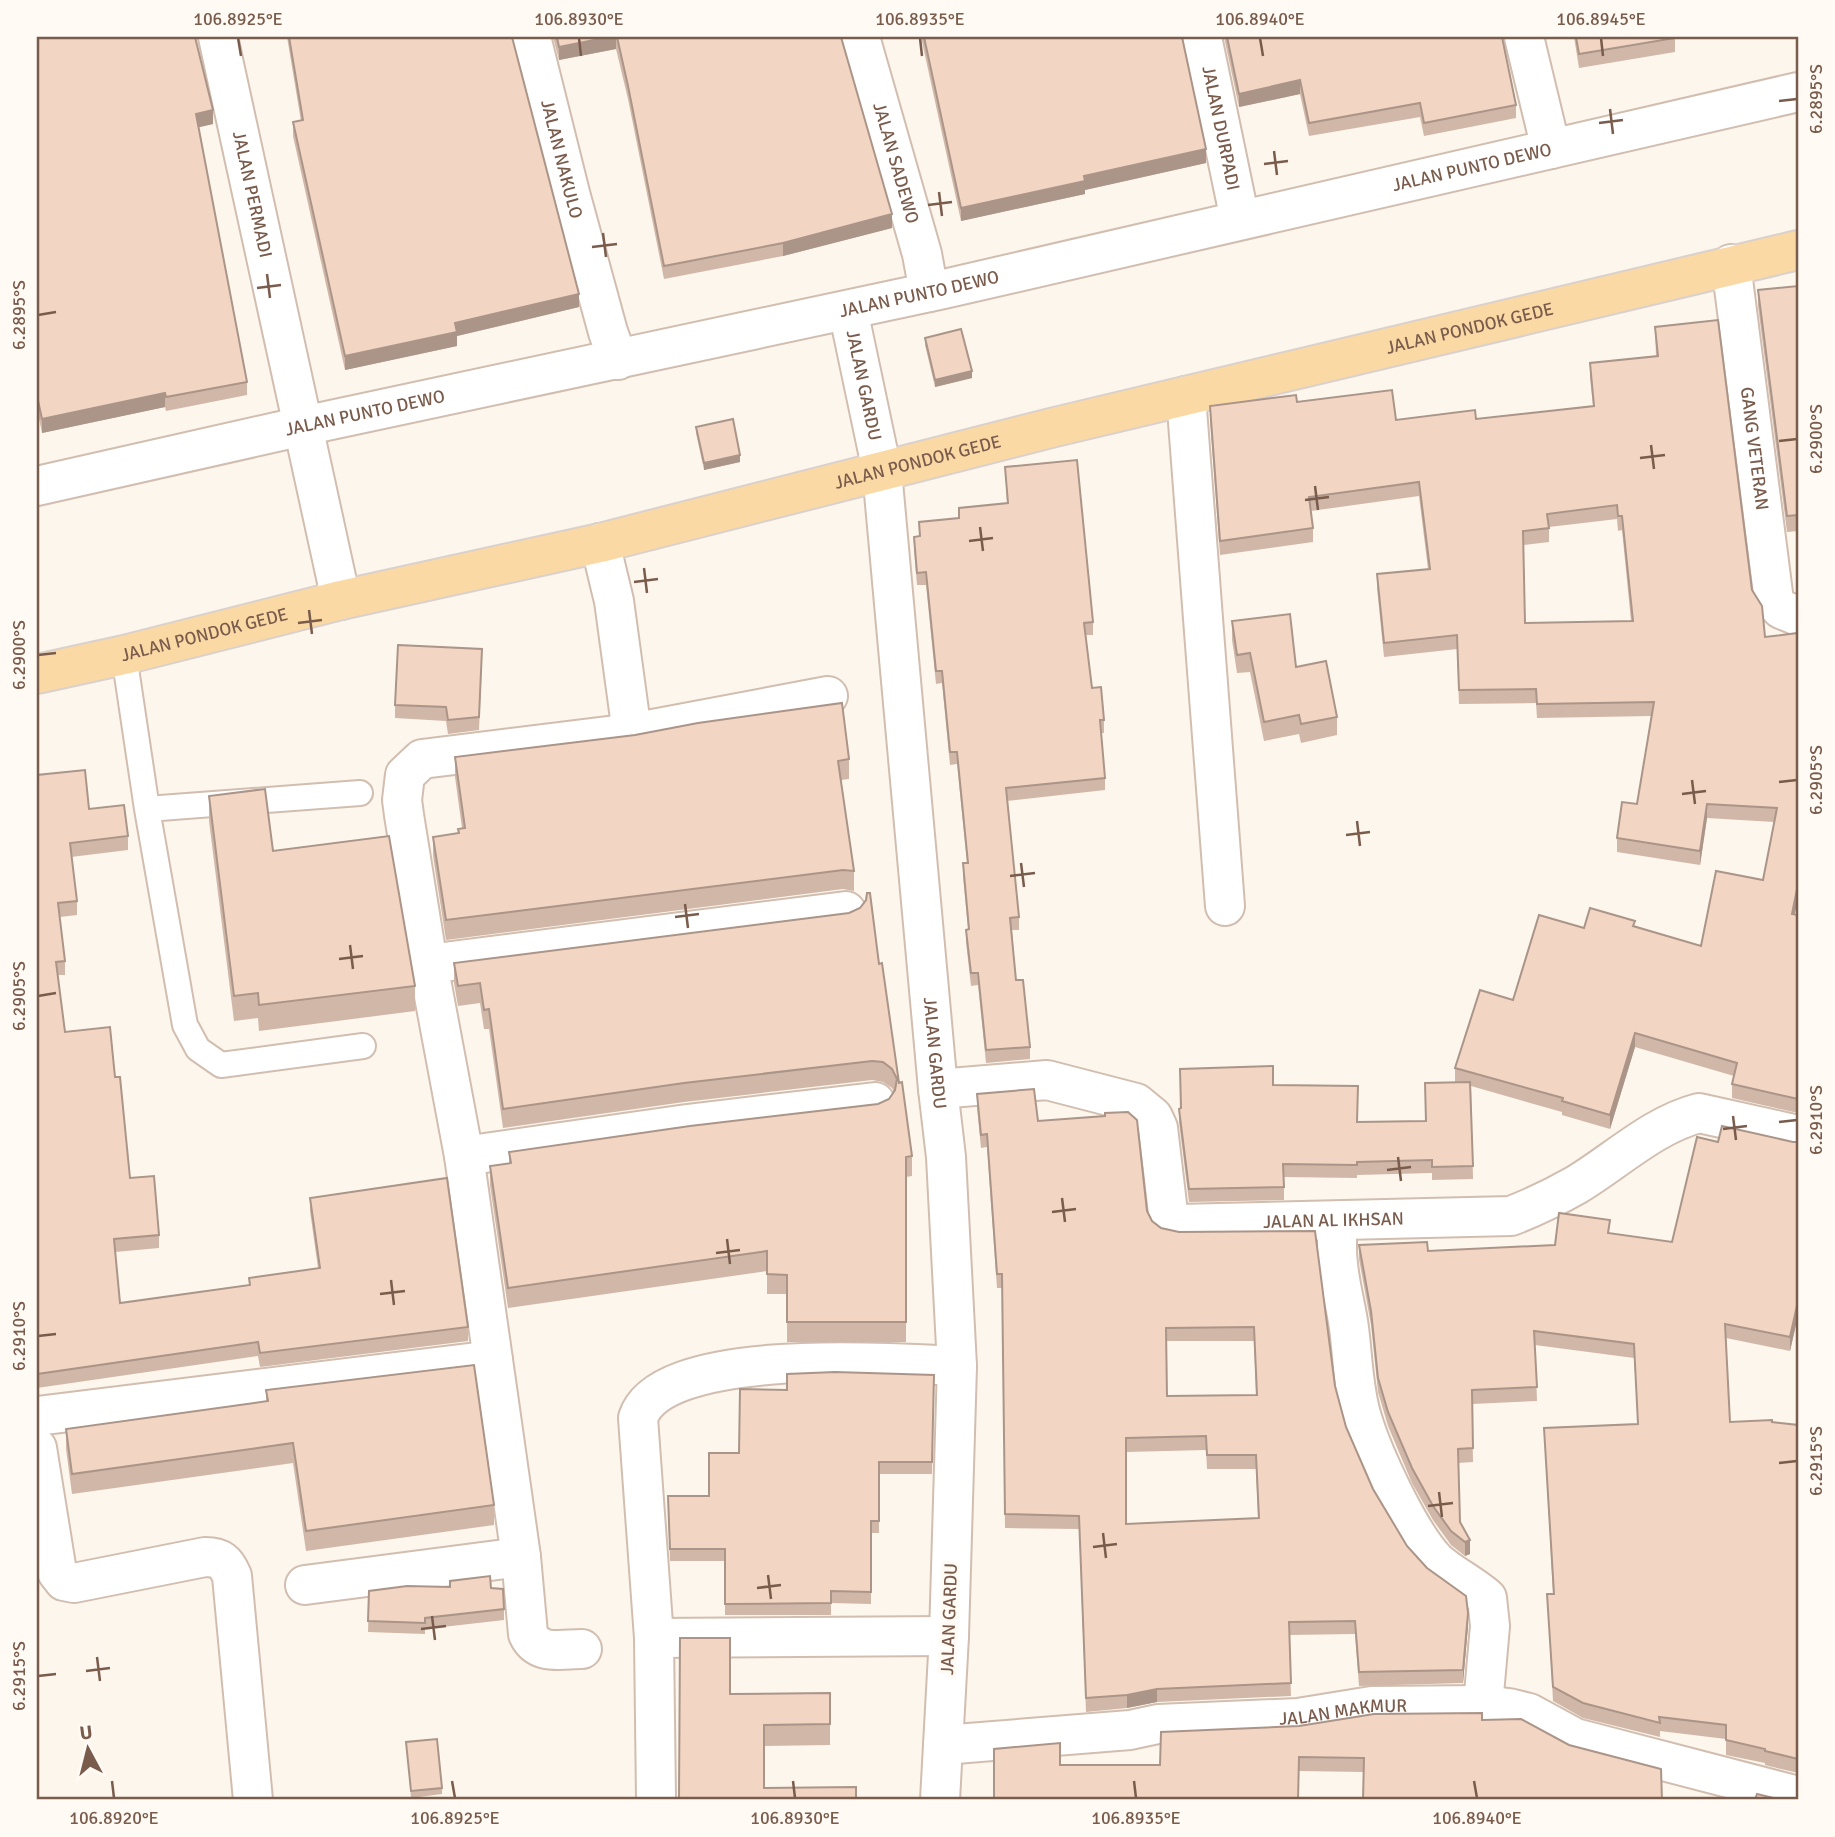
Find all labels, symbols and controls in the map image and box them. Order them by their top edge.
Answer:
text: 106.8925°E [193,8,283,30]
text: 106.8930°E [534,8,624,30]
text: 106.8935°E [875,8,965,30]
text: 106.8940°E [1215,8,1305,30]
text: 106.8945°E [1556,8,1646,30]
street label: JALAN DURPADI [1197,64,1245,192]
text: 6.2895°S [1805,64,1827,134]
street label: JALAN NAKULO [536,97,588,221]
street label: JALAN SADEWO [868,100,924,226]
street label: JALAN PERMADI [228,129,277,260]
street label: JALAN PUNTO DEWO [1390,138,1554,196]
street label: JALAN PUNTO DEWO [837,266,1001,322]
text: 6.2895°S [8,280,30,350]
street label: JALAN PONDOK GEDE [1384,298,1556,359]
street label: JALAN GARDU [842,328,886,443]
street label: JALAN PUNTO DEWO [283,385,447,441]
street label: GANG VETERAN [1736,386,1773,511]
text: 6.2900°S [1805,404,1827,474]
street label: JALAN PONDOK GEDE [832,430,1003,494]
street label: JALAN PONDOK GEDE [119,603,290,666]
text: 6.2900°S [8,620,30,690]
text: 6.2905°S [1805,745,1827,815]
text: 6.2905°S [8,961,30,1031]
street label: JALAN GARDU [919,996,951,1110]
text: 6.2910°S [1805,1085,1827,1155]
street label: JALAN AL IKHSAN [1263,1208,1404,1233]
text: 6.2910°S [8,1301,30,1371]
text: 6.2915°S [1805,1426,1827,1496]
street label: JALAN GARDU [936,1563,962,1675]
text: 6.2915°S [8,1641,30,1711]
street label: JALAN MAKMUR [1279,1695,1407,1730]
north arrow [52,1714,122,1784]
text: U [78,1720,94,1746]
text: 106.8920°E [69,1807,159,1829]
text: 106.8925°E [410,1807,500,1829]
text: 106.8930°E [750,1807,840,1829]
text: 106.8935°E [1091,1807,1181,1829]
text: 106.8940°E [1432,1807,1522,1829]

